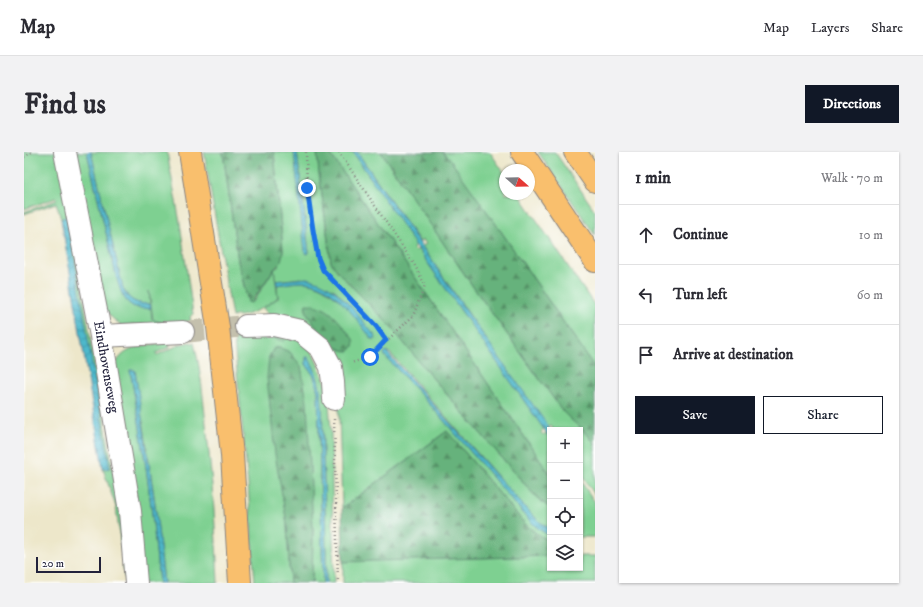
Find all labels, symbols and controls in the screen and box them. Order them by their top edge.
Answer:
text: Map [20,16,55,39]
text: Map [763,19,789,37]
text: Layers [811,19,849,37]
text: Share [871,19,903,37]
button: Directions [805,85,899,123]
text: Find us [24,87,106,122]
north arrow [499,164,535,200]
text: 1 min [635,167,671,189]
text: Walk · 70 m [821,170,883,186]
route end [298,179,316,197]
icon: ahead [635,224,657,246]
text: Continue [673,225,728,244]
text: 10 m [859,227,883,243]
icon: left [635,284,657,306]
text: Turn left [673,285,727,304]
text: 60 m [857,287,883,303]
street label: Eindhovenseweg [89,320,123,415]
icon: arrive [635,344,657,366]
text: Arrive at destination [673,345,793,364]
route start [361,348,379,366]
button: Save [635,396,755,434]
button: Share [763,396,883,434]
map controls [547,427,583,571]
button: + [547,427,583,463]
button: − [547,463,583,499]
button: locate [547,499,583,535]
button: layers [547,535,583,571]
scale bar [36,555,101,574]
text: 20 m [42,557,64,571]

